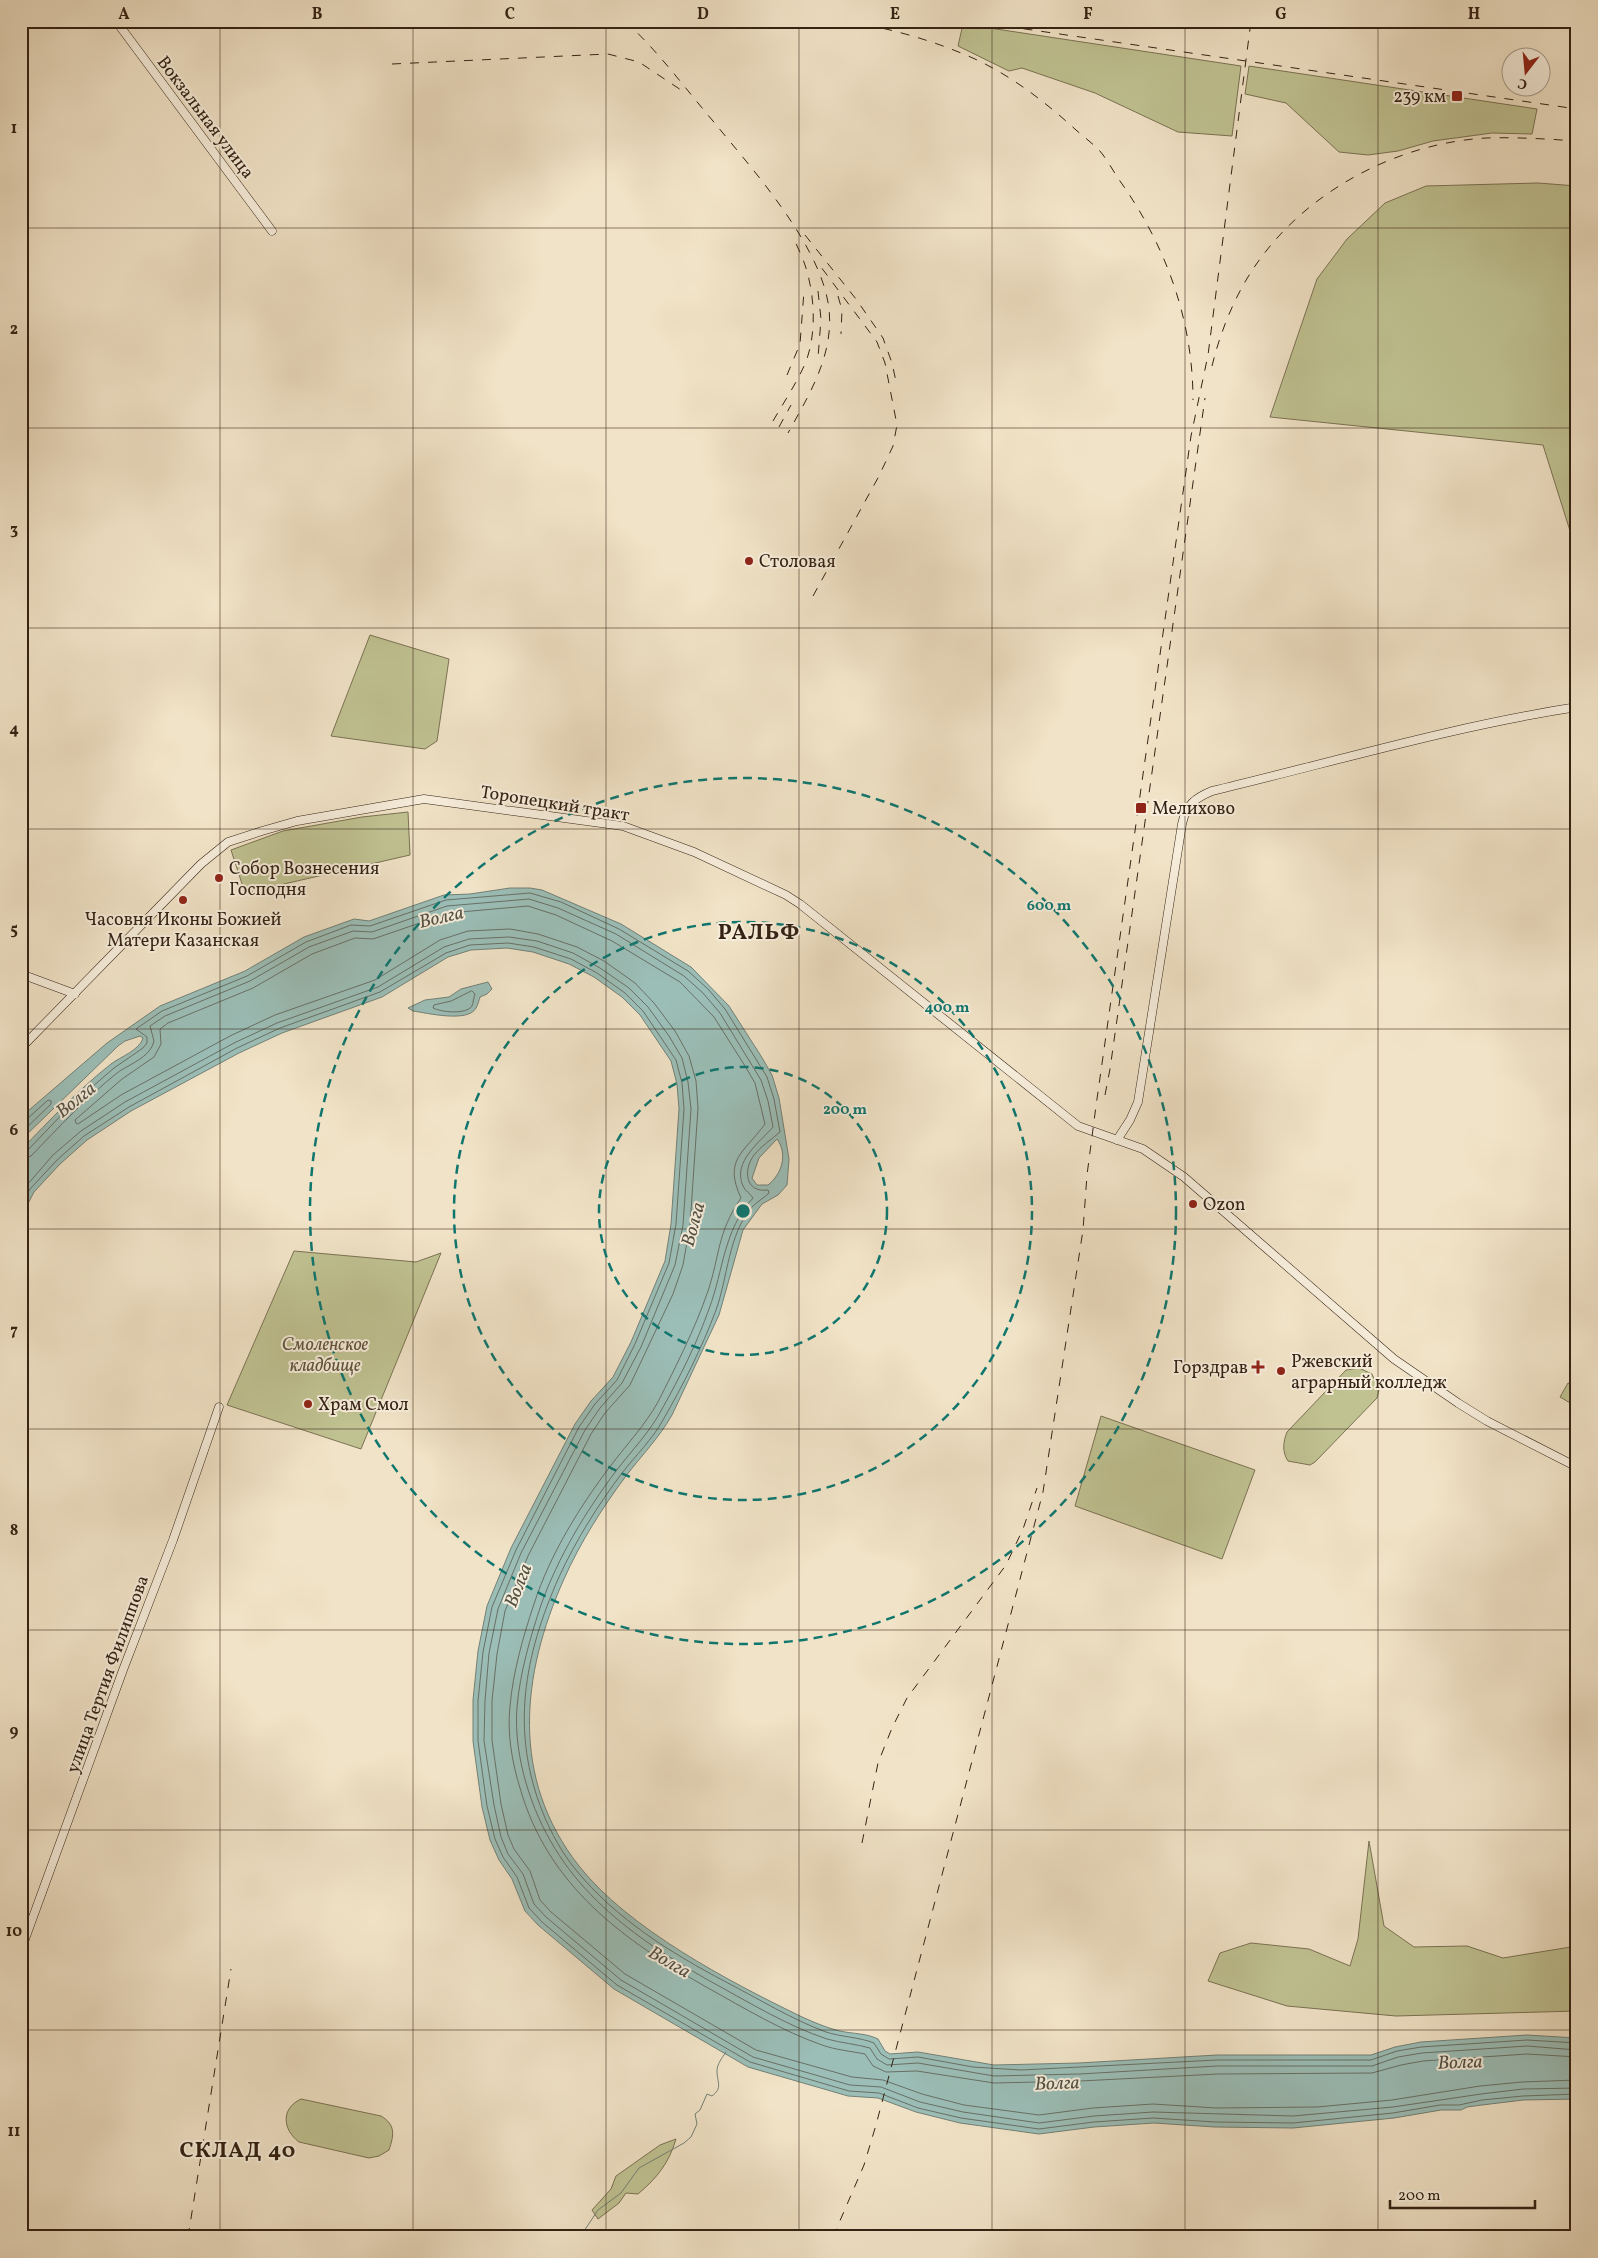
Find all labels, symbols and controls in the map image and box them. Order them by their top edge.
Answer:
text: A [118,4,130,26]
text: B [312,4,323,26]
text: C [505,4,515,26]
text: D [697,4,709,26]
text: E [890,4,900,26]
text: F [1083,4,1093,26]
text: G [1275,4,1287,26]
text: H [1468,4,1480,26]
north arrow [1500,48,1550,98]
street label: Вокзальная улица [150,51,259,185]
text: С [1516,73,1530,93]
place label: 239 км [1393,85,1446,110]
marker: 239 км [1450,89,1464,103]
text: 1 [11,118,17,140]
text: 2 [10,319,18,341]
text: 3 [10,519,18,541]
place label: Столовая [759,550,836,575]
marker: Столовая [743,555,755,567]
text: 4 [9,719,19,741]
street label: Торопецкий тракт [478,780,631,829]
place label: Мелихово [1152,797,1235,822]
marker: Мелихово [1134,801,1148,815]
place label: Собор Вознесения Господня [229,857,379,903]
marker: Собор Вознесения Господня [213,872,225,884]
marker: Часовня Иконы Божией Матери Казанская [177,894,189,906]
text: 600 m [1027,896,1072,917]
water label: Волга [417,900,466,936]
place label: Часовня Иконы Божией Матери Казанская [84,908,282,954]
district label: РАЛЬФ [718,918,800,949]
text: 5 [10,919,18,941]
text: 400 m [925,998,970,1019]
water label: Волга [51,1076,102,1125]
text: 200 m [823,1100,867,1121]
text: 6 [10,1120,19,1142]
place label: Ozon [1203,1193,1246,1218]
marker: Ozon [1187,1198,1199,1210]
water label: Волга [676,1199,712,1250]
centre of rings [734,1202,752,1220]
text: 7 [10,1320,18,1342]
park label: Смоленское кладбище [282,1333,369,1379]
place label: Ржевский аграрный колледж [1291,1350,1447,1396]
place label: Горздрав [1173,1356,1248,1381]
marker: Горздрав [1252,1361,1264,1373]
marker: Ржевский аграрный колледж [1275,1365,1287,1377]
place label: Храм Смол [318,1393,409,1418]
marker: Храм Смол [302,1398,314,1410]
text: 8 [10,1520,18,1542]
water label: Волга [499,1560,539,1611]
street label: улица Тертия Филиппова [61,1572,156,1777]
text: 9 [10,1721,19,1743]
text: 10 [6,1921,22,1943]
water label: Волга [643,1940,695,1985]
water label: Волга [1437,2049,1483,2077]
water label: Волга [1034,2070,1080,2098]
text: 11 [8,2121,20,2143]
district label: СКЛАД 40 [180,2136,296,2167]
scale bar [1390,2178,1536,2210]
text: 200 m [1398,2186,1441,2207]

